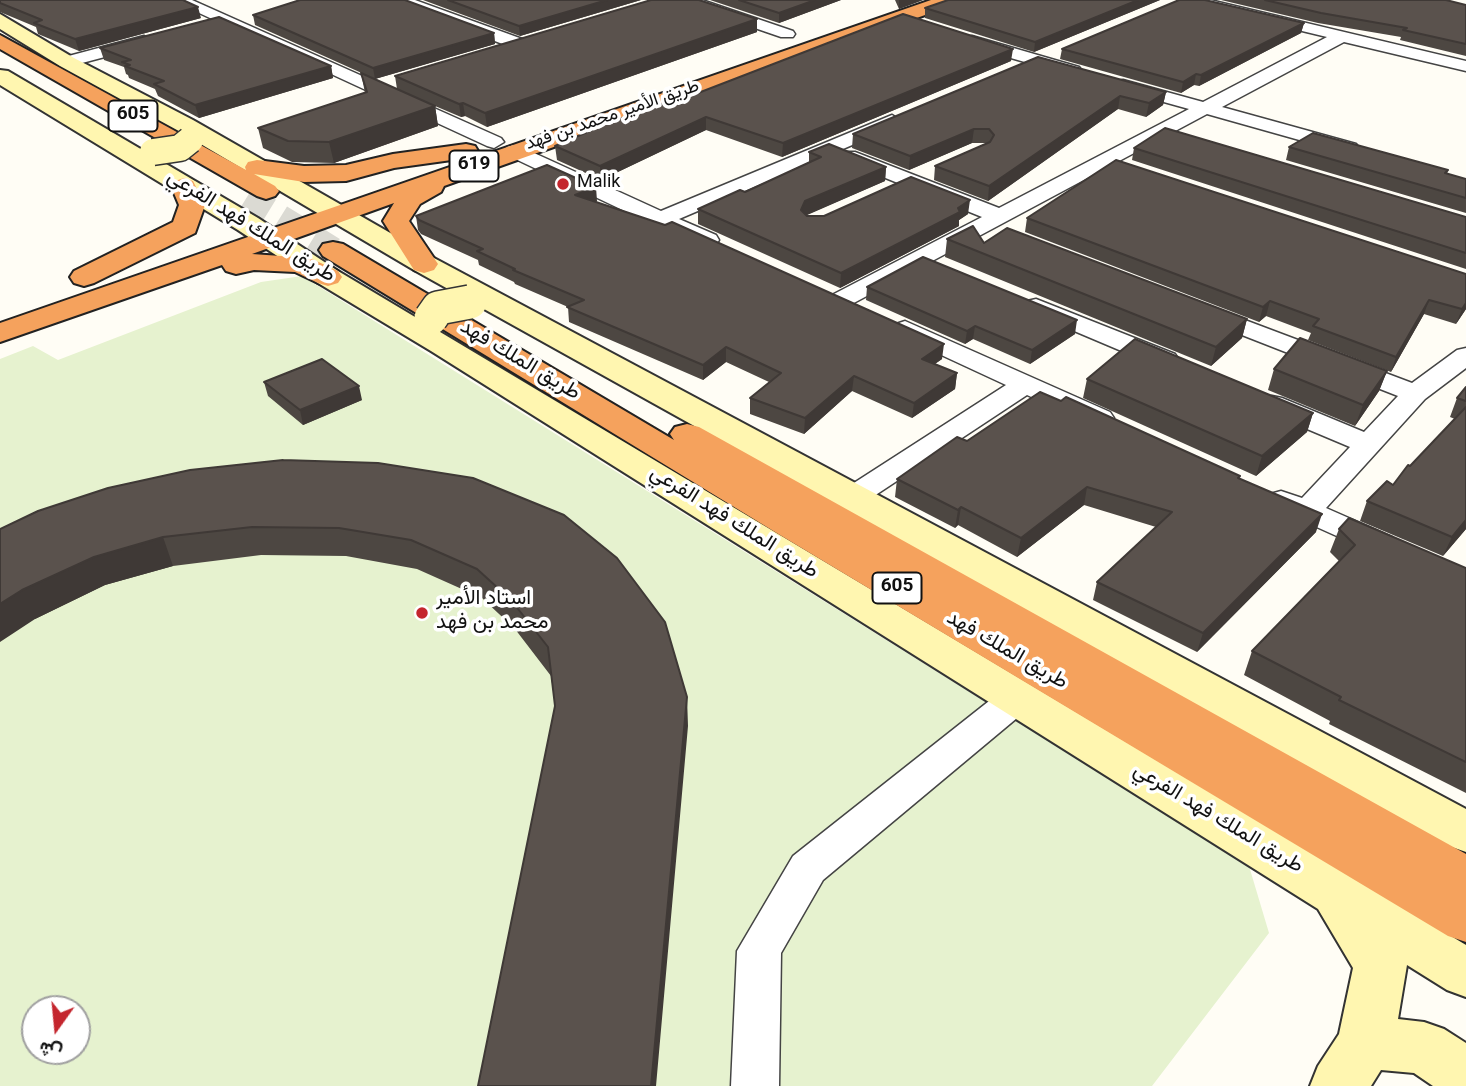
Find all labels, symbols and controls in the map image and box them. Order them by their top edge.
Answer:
street label: طريق الأمير محمد بن فهد [523,77,703,157]
road number: 605 [108,100,158,132]
road number: 619 [449,150,498,182]
street label: طريق الملك فهد الفرعي [161,166,339,290]
place label: Malik [577,173,620,195]
marker: Malik [555,176,571,192]
street label: طريق الملك فهد [454,316,584,408]
street label: طريق الملك فهد الفرعي [644,462,822,586]
road number: 605 [872,572,922,604]
place label: استاد الأمير محمد بن فهد [436,588,549,638]
marker: استاد الأمير محمد بن فهد [414,605,430,621]
street label: طريق الملك فهد [941,607,1071,697]
street label: طريق الملك فهد الفرعي [1127,759,1307,881]
north arrow [21,995,91,1065]
text: ش [36,1032,66,1066]

